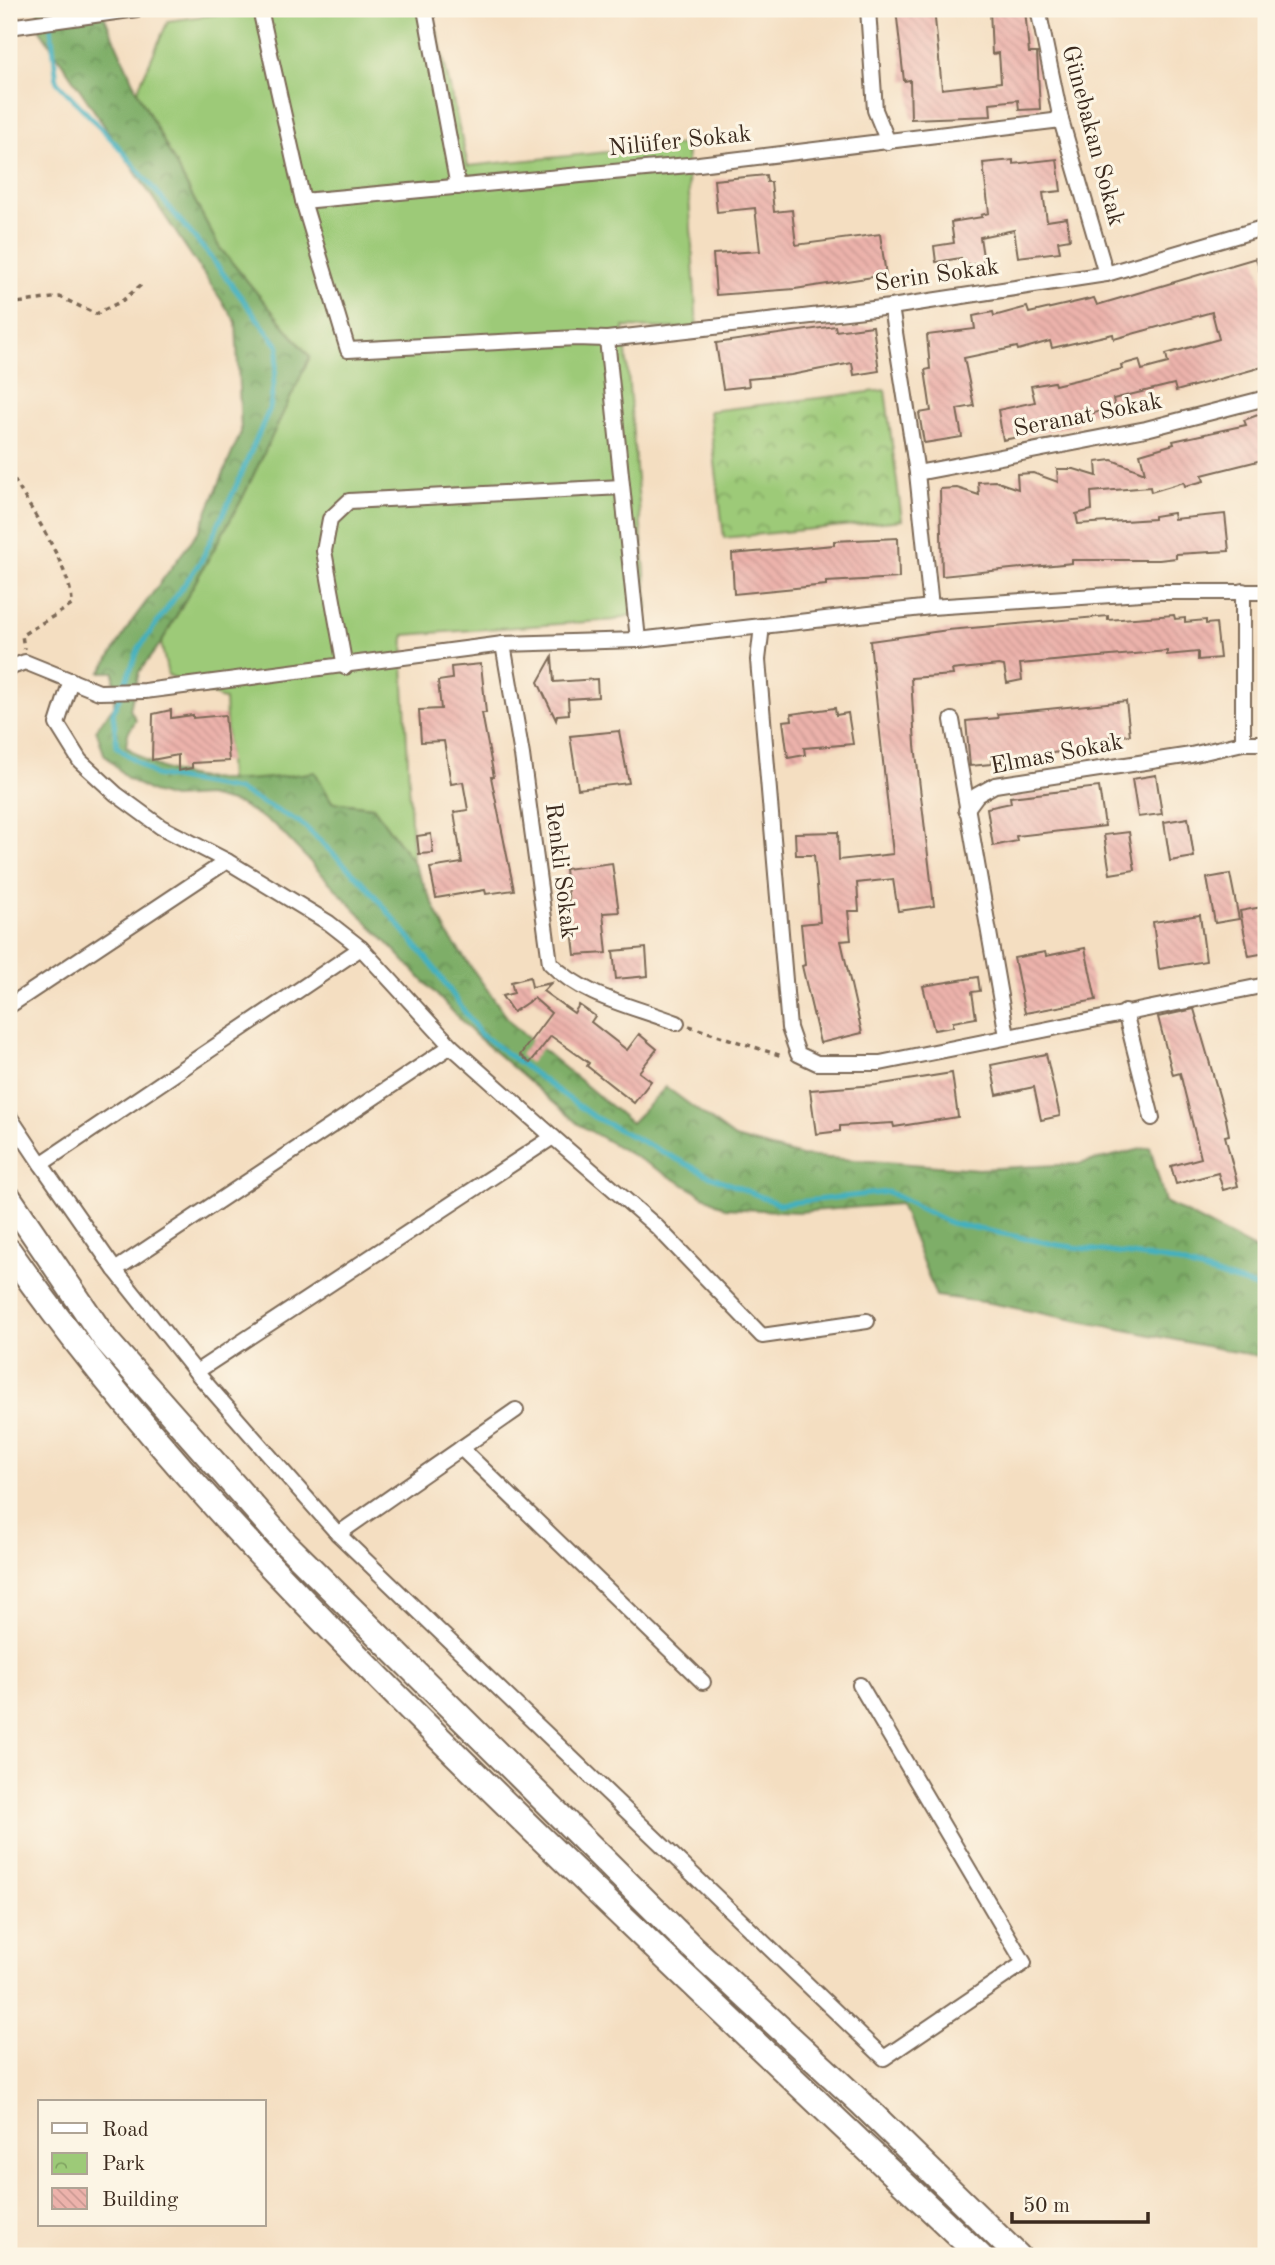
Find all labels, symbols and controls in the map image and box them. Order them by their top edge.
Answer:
street label: Günebakan Sokak [1056,43,1128,229]
street label: Nilüfer Sokak [607,123,753,161]
street label: Serin Sokak [873,255,1001,297]
street label: Seranat Sokak [1012,390,1164,442]
street label: Elmas Sokak [989,730,1125,780]
street label: Renkli Sokak [540,802,580,940]
legend [38,2100,266,2226]
text: Road [102,2120,149,2141]
text: Park [102,2154,145,2175]
scale bar [1012,2181,1149,2225]
text: Building [102,2190,179,2211]
text: 50 m [1023,2196,1070,2217]

